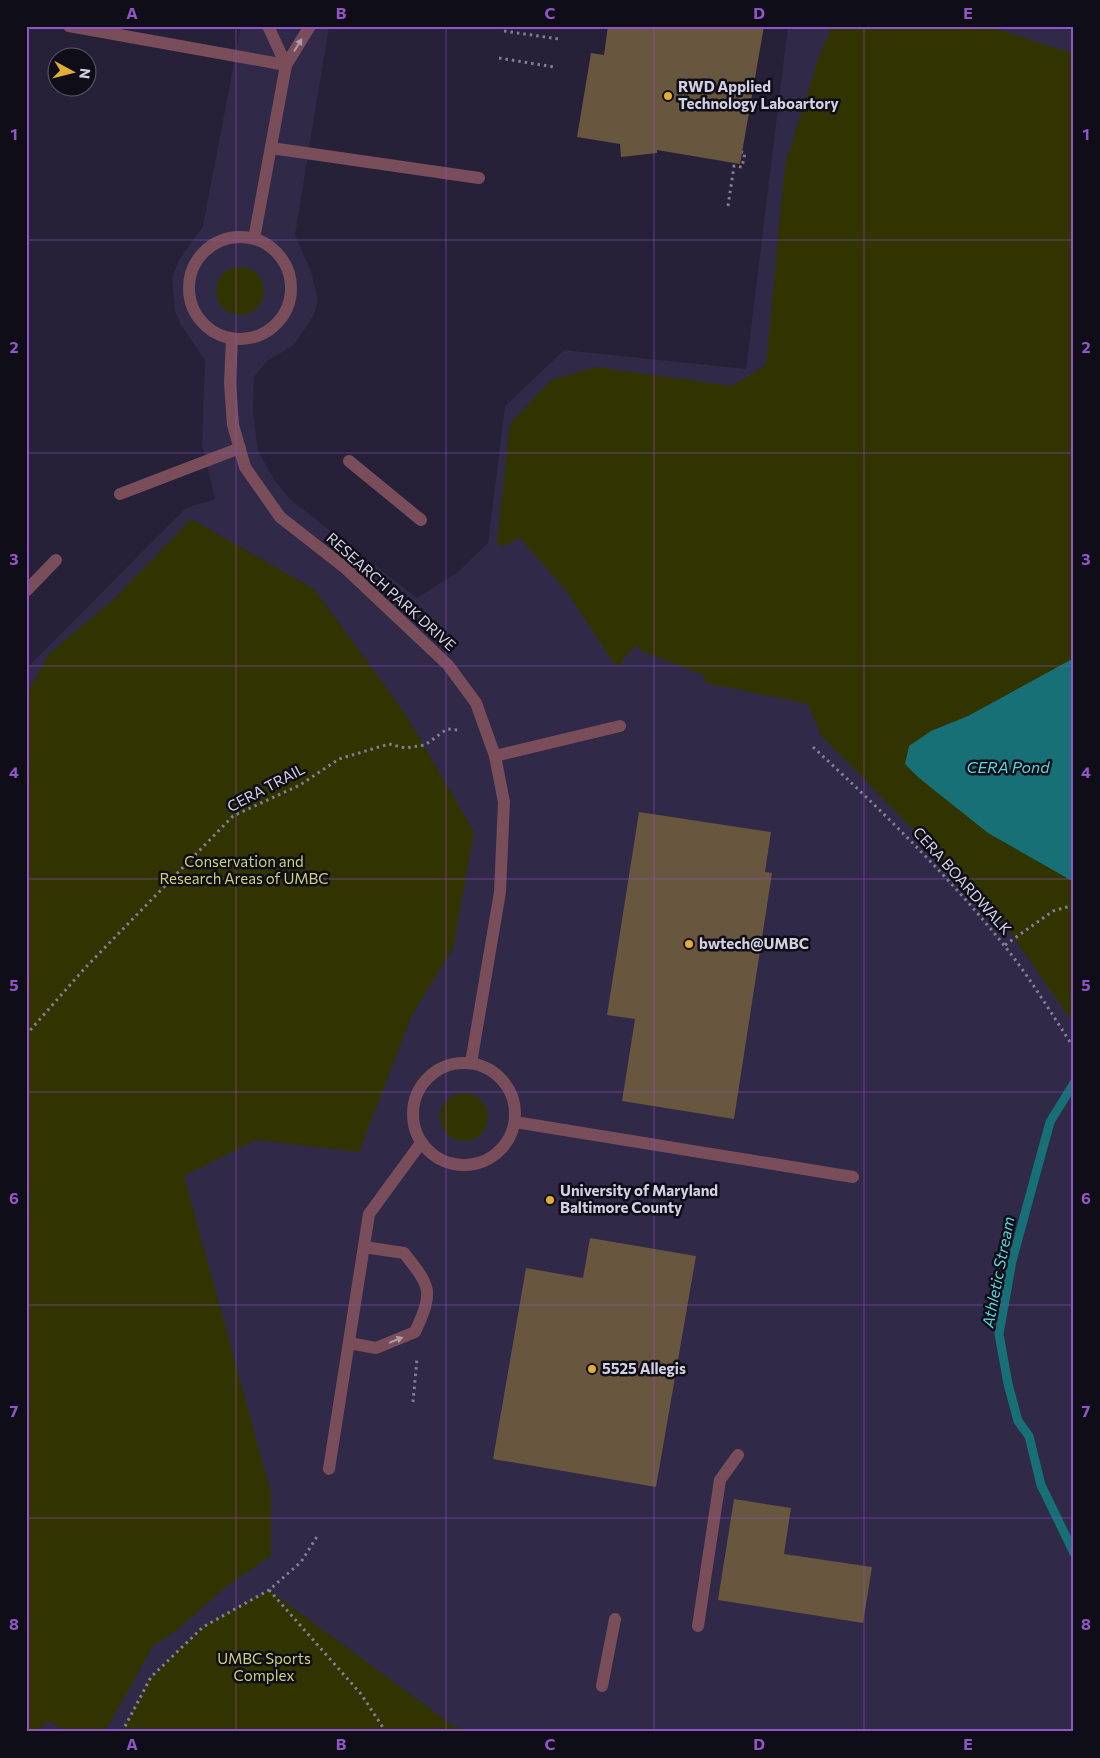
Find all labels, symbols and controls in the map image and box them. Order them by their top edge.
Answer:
text: A [126,3,138,22]
text: B [336,3,347,22]
text: C [545,3,556,22]
text: D [753,3,765,22]
text: E [963,3,973,22]
one-way arrow [293,39,303,52]
north arrow [48,48,98,98]
text: N [76,67,94,80]
place label: RWD Applied Technology Laboartory [678,77,839,112]
marker: RWD Applied Technology Laboartory [662,90,674,102]
text: 1 [10,124,18,143]
text: 1 [1082,124,1090,143]
text: 2 [9,337,19,356]
text: 2 [1081,337,1091,356]
street label: RESEARCH PARK DRIVE [323,528,460,654]
text: 3 [9,549,19,568]
text: 3 [1081,549,1091,568]
water label: CERA Pond [966,757,1050,776]
street label: CERA TRAIL [224,759,308,815]
text: 4 [9,762,19,781]
text: 4 [1081,762,1091,781]
street label: CERA BOARDWALK [910,823,1016,938]
park label: Conservation and Research Areas of UMBC [160,852,328,887]
place label: bwtech@UMBC [699,934,809,952]
marker: bwtech@UMBC [683,938,695,950]
text: 5 [9,975,19,994]
text: 5 [1081,975,1091,994]
place label: University of Maryland Baltimore County [560,1181,718,1216]
text: 6 [9,1188,19,1207]
text: 6 [1081,1188,1091,1207]
marker: University of Maryland Baltimore County [544,1194,556,1206]
water label: Athletic Stream [977,1215,1018,1330]
one-way arrow [388,1336,403,1343]
place label: 5525 Allegis [602,1359,686,1377]
marker: 5525 Allegis [586,1363,598,1375]
text: 7 [10,1401,19,1420]
text: 7 [1082,1401,1091,1420]
text: 8 [9,1614,19,1633]
text: 8 [1081,1614,1091,1633]
park label: UMBC Sports Complex [217,1649,311,1684]
text: A [126,1734,138,1753]
text: B [336,1734,347,1753]
text: C [545,1734,556,1753]
text: D [753,1734,765,1753]
text: E [963,1734,973,1753]

